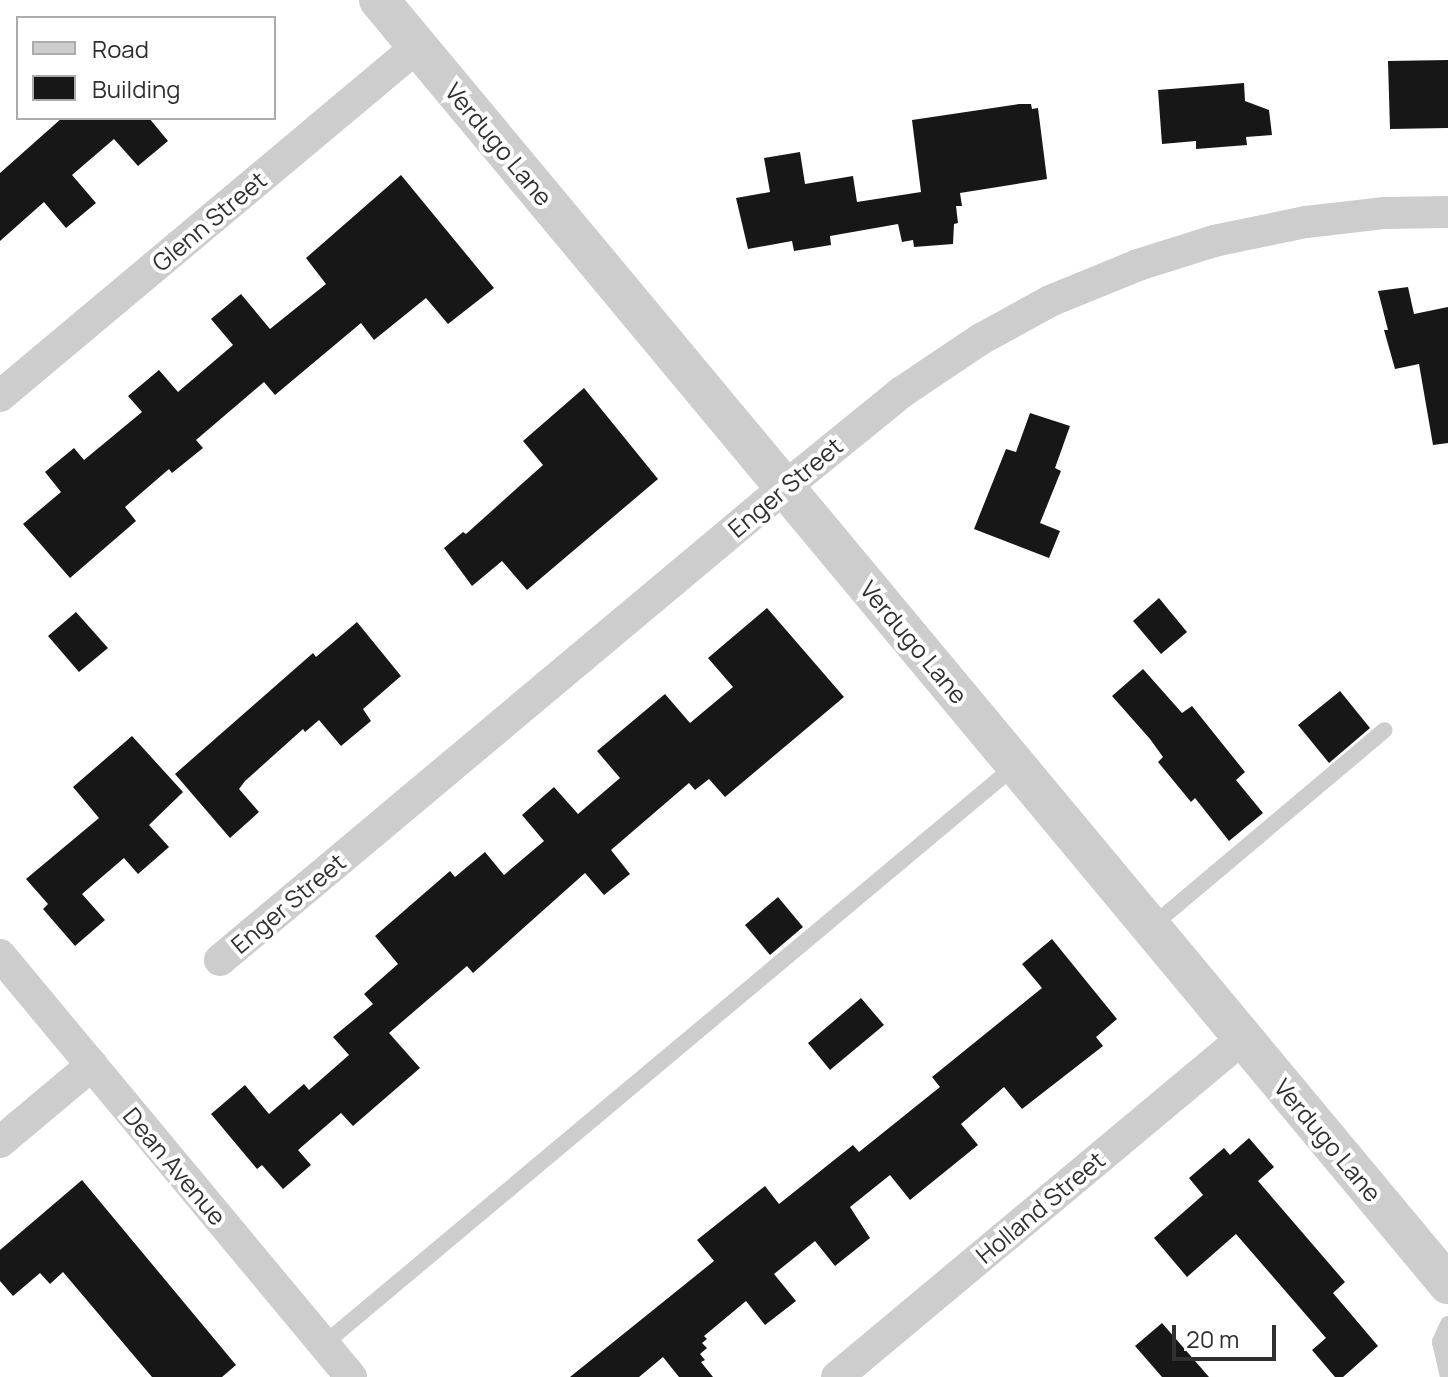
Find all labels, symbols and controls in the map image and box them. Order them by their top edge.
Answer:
legend [16,16,276,120]
text: Road [92,32,149,65]
text: Building [92,72,180,105]
street label: Verdugo Lane [439,77,559,211]
street label: Glenn Street [146,165,272,277]
street label: Enger Street [722,431,848,543]
street label: Verdugo Lane [854,575,974,709]
street label: Enger Street [225,847,351,959]
street label: Verdugo Lane [1268,1073,1388,1207]
street label: Dean Avenue [118,1101,232,1231]
street label: Holland Street [970,1145,1110,1269]
scale bar [1176,1309,1280,1359]
text: 20 m [1186,1322,1239,1355]

